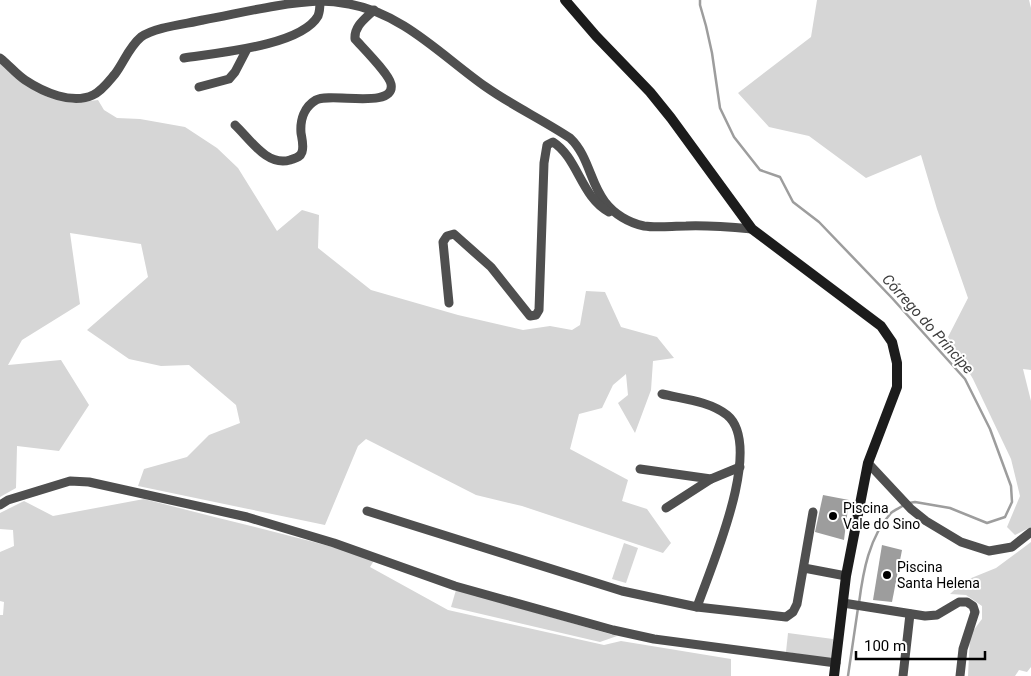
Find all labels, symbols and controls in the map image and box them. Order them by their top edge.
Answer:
water label: Córrego do Príncipe [878,270,978,378]
place label: Piscina Vale do Sino [843,500,920,532]
marker: Piscina Vale do Sino [827,510,839,522]
place label: Piscina Santa Helena [897,559,980,591]
marker: Piscina Santa Helena [881,569,893,581]
scale bar [856,628,985,660]
text: 100 m [864,637,906,655]

